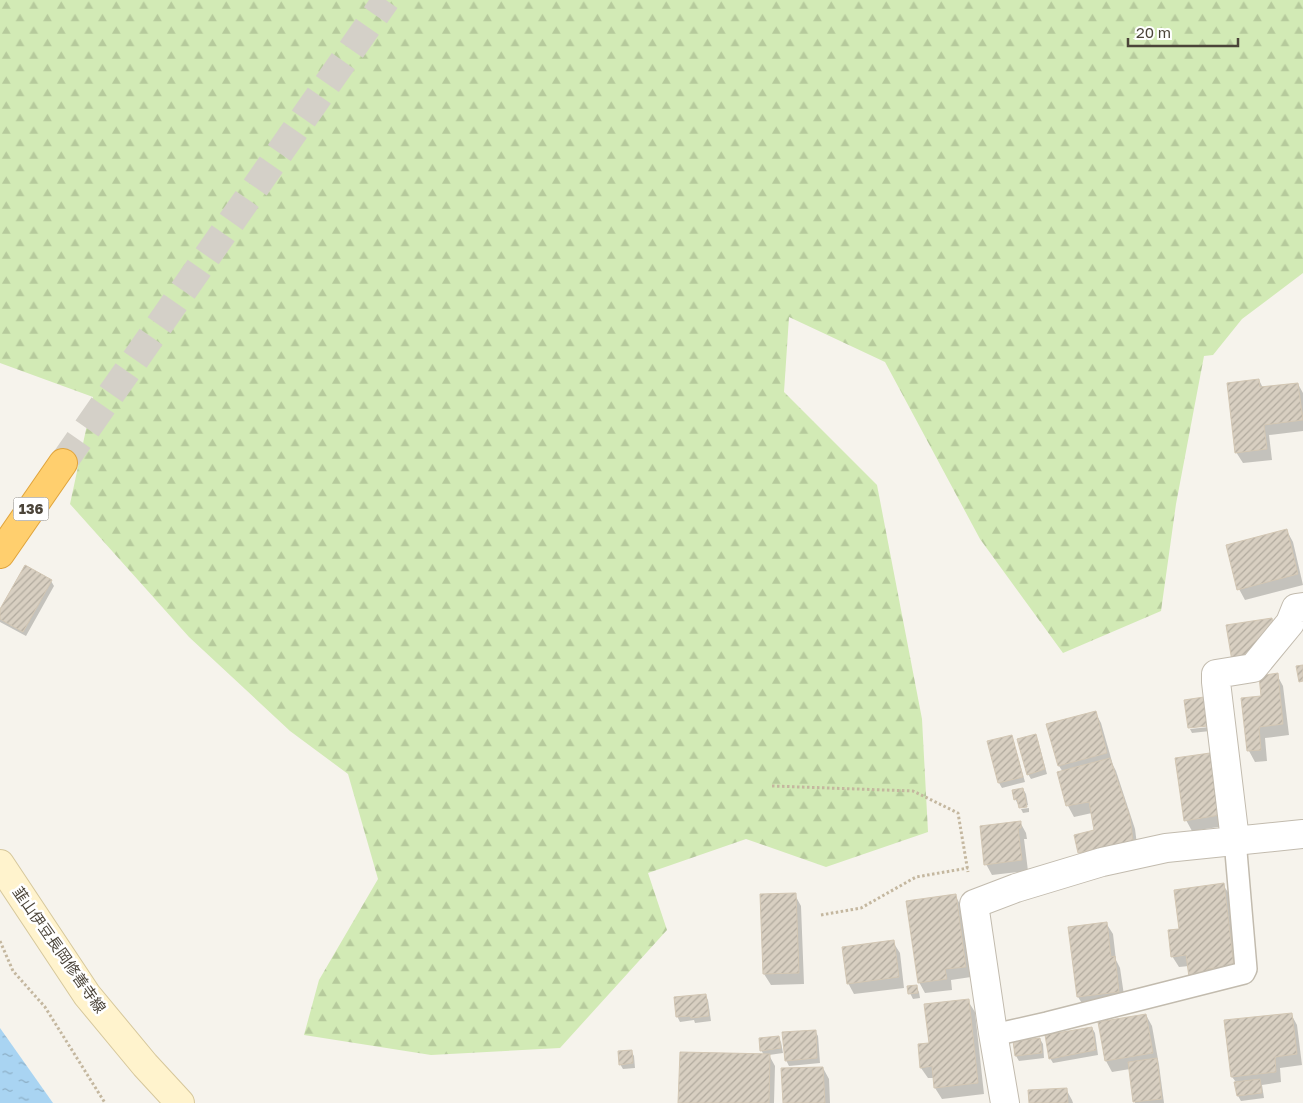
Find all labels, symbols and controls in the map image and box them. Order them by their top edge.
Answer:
scale bar [1128,15,1238,47]
text: 20 m [1136,23,1171,41]
road number: 136 [14,498,48,520]
street label: 韮山伊豆長岡修善寺線 [9,883,110,1016]

